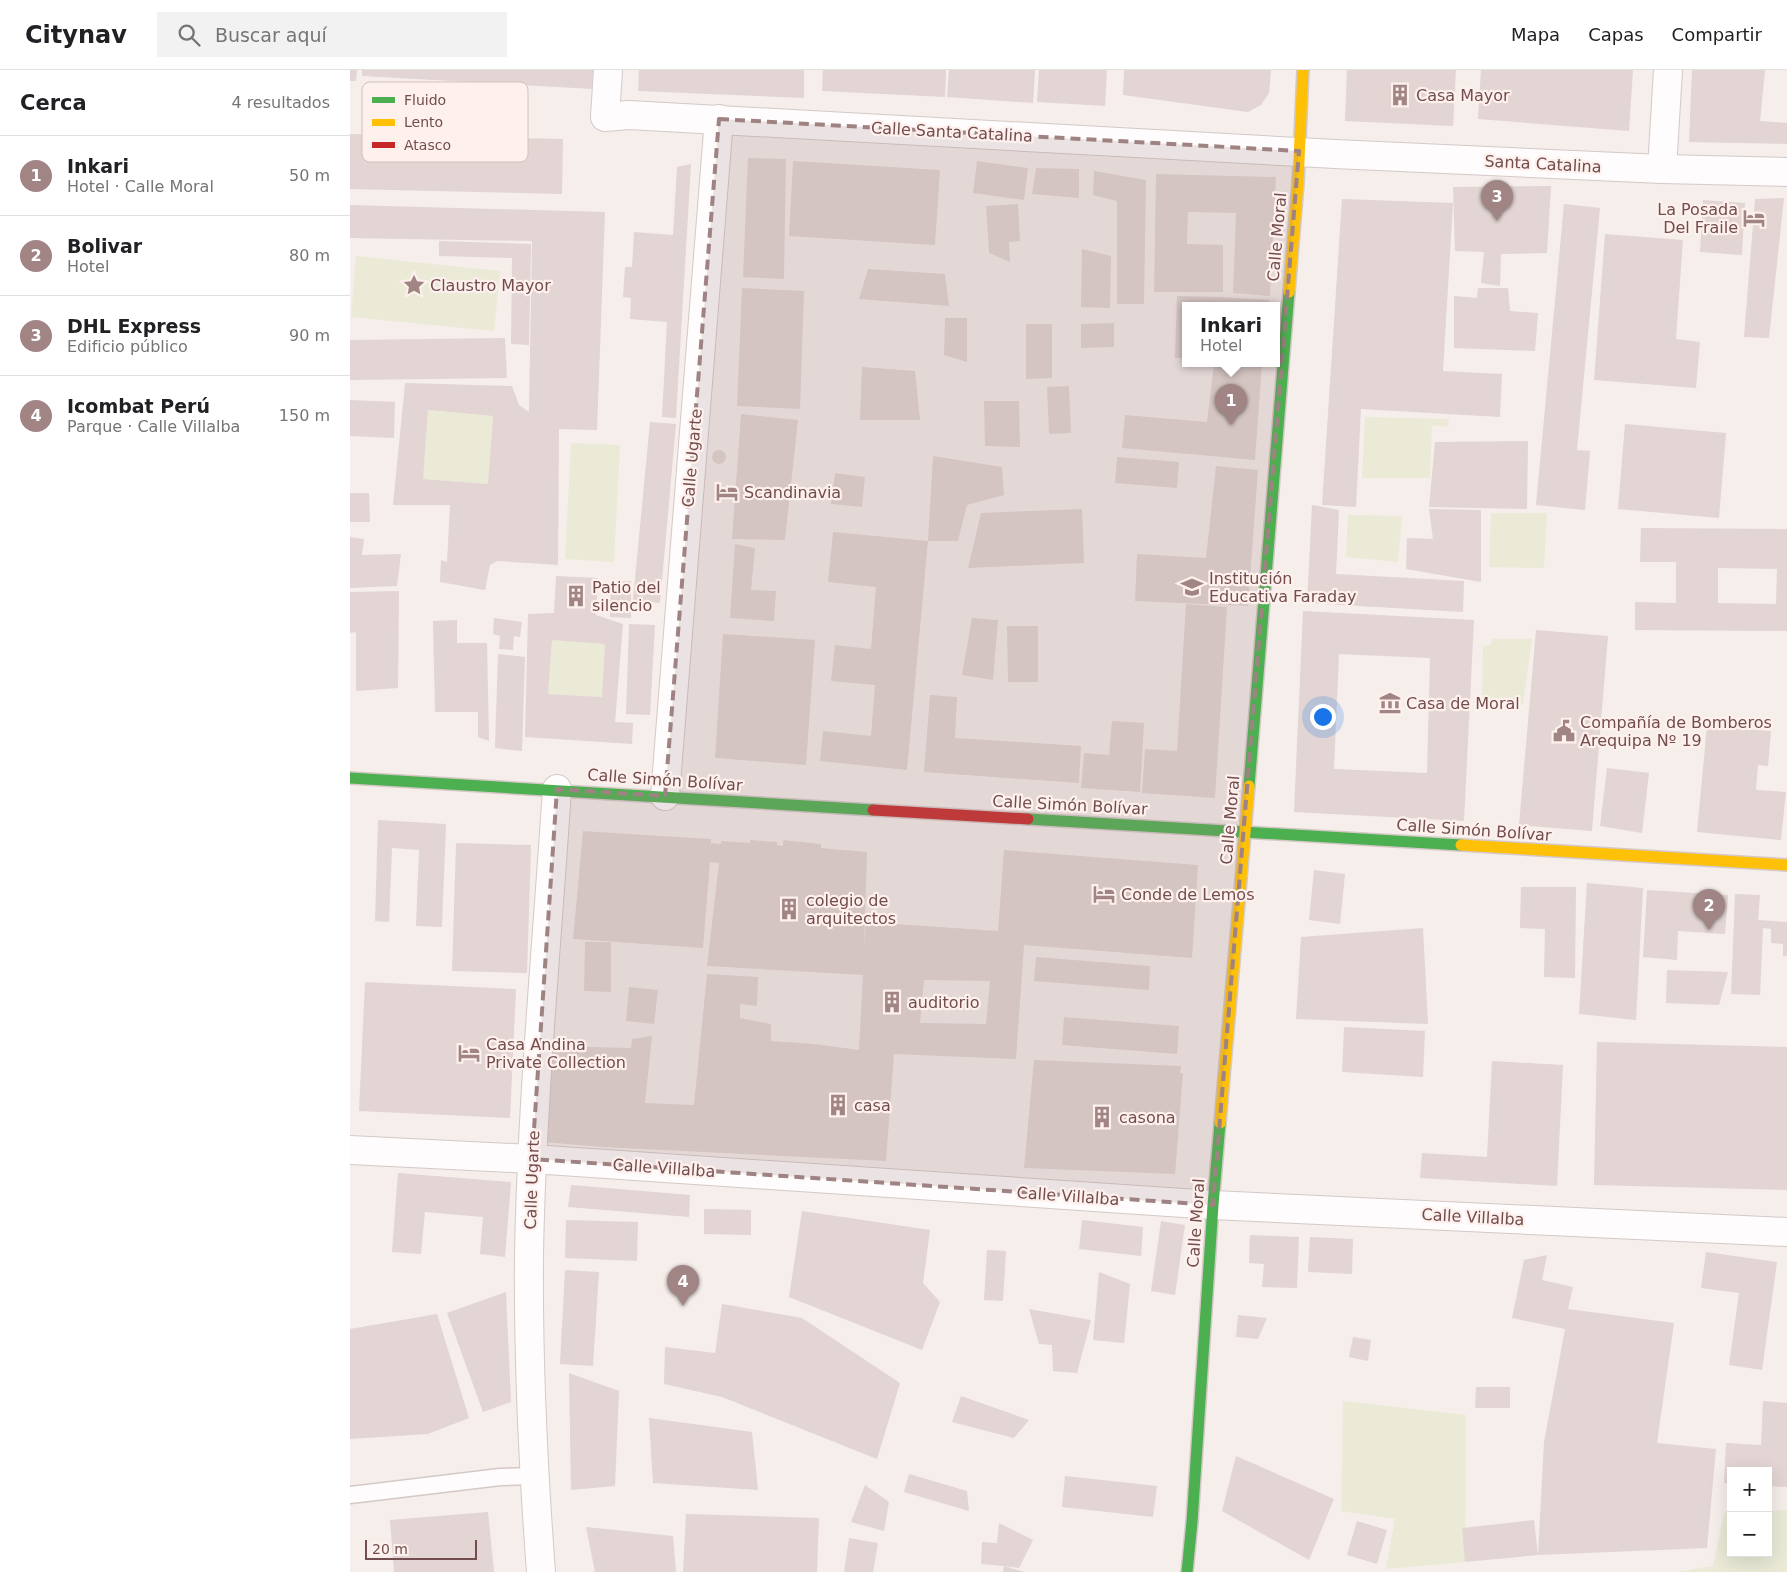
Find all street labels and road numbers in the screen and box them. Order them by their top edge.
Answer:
street label: Calle Santa Catalina [871,118,1033,146]
street label: Santa Catalina [1484,151,1602,177]
street label: Calle Moral [1264,192,1290,282]
street label: Calle Ugarte [678,408,706,508]
street label: Calle Simón Bolívar [587,765,744,795]
street label: Calle Moral [1217,775,1243,865]
street label: Calle Simón Bolívar [992,791,1149,819]
street label: Calle Simón Bolívar [1396,815,1553,845]
street label: Calle Ugarte [521,1130,543,1230]
street label: Calle Villalba [612,1155,716,1181]
street label: Calle Moral [1183,1178,1209,1268]
street label: Calle Villalba [1016,1183,1120,1209]
street label: Calle Villalba [1421,1205,1525,1229]

